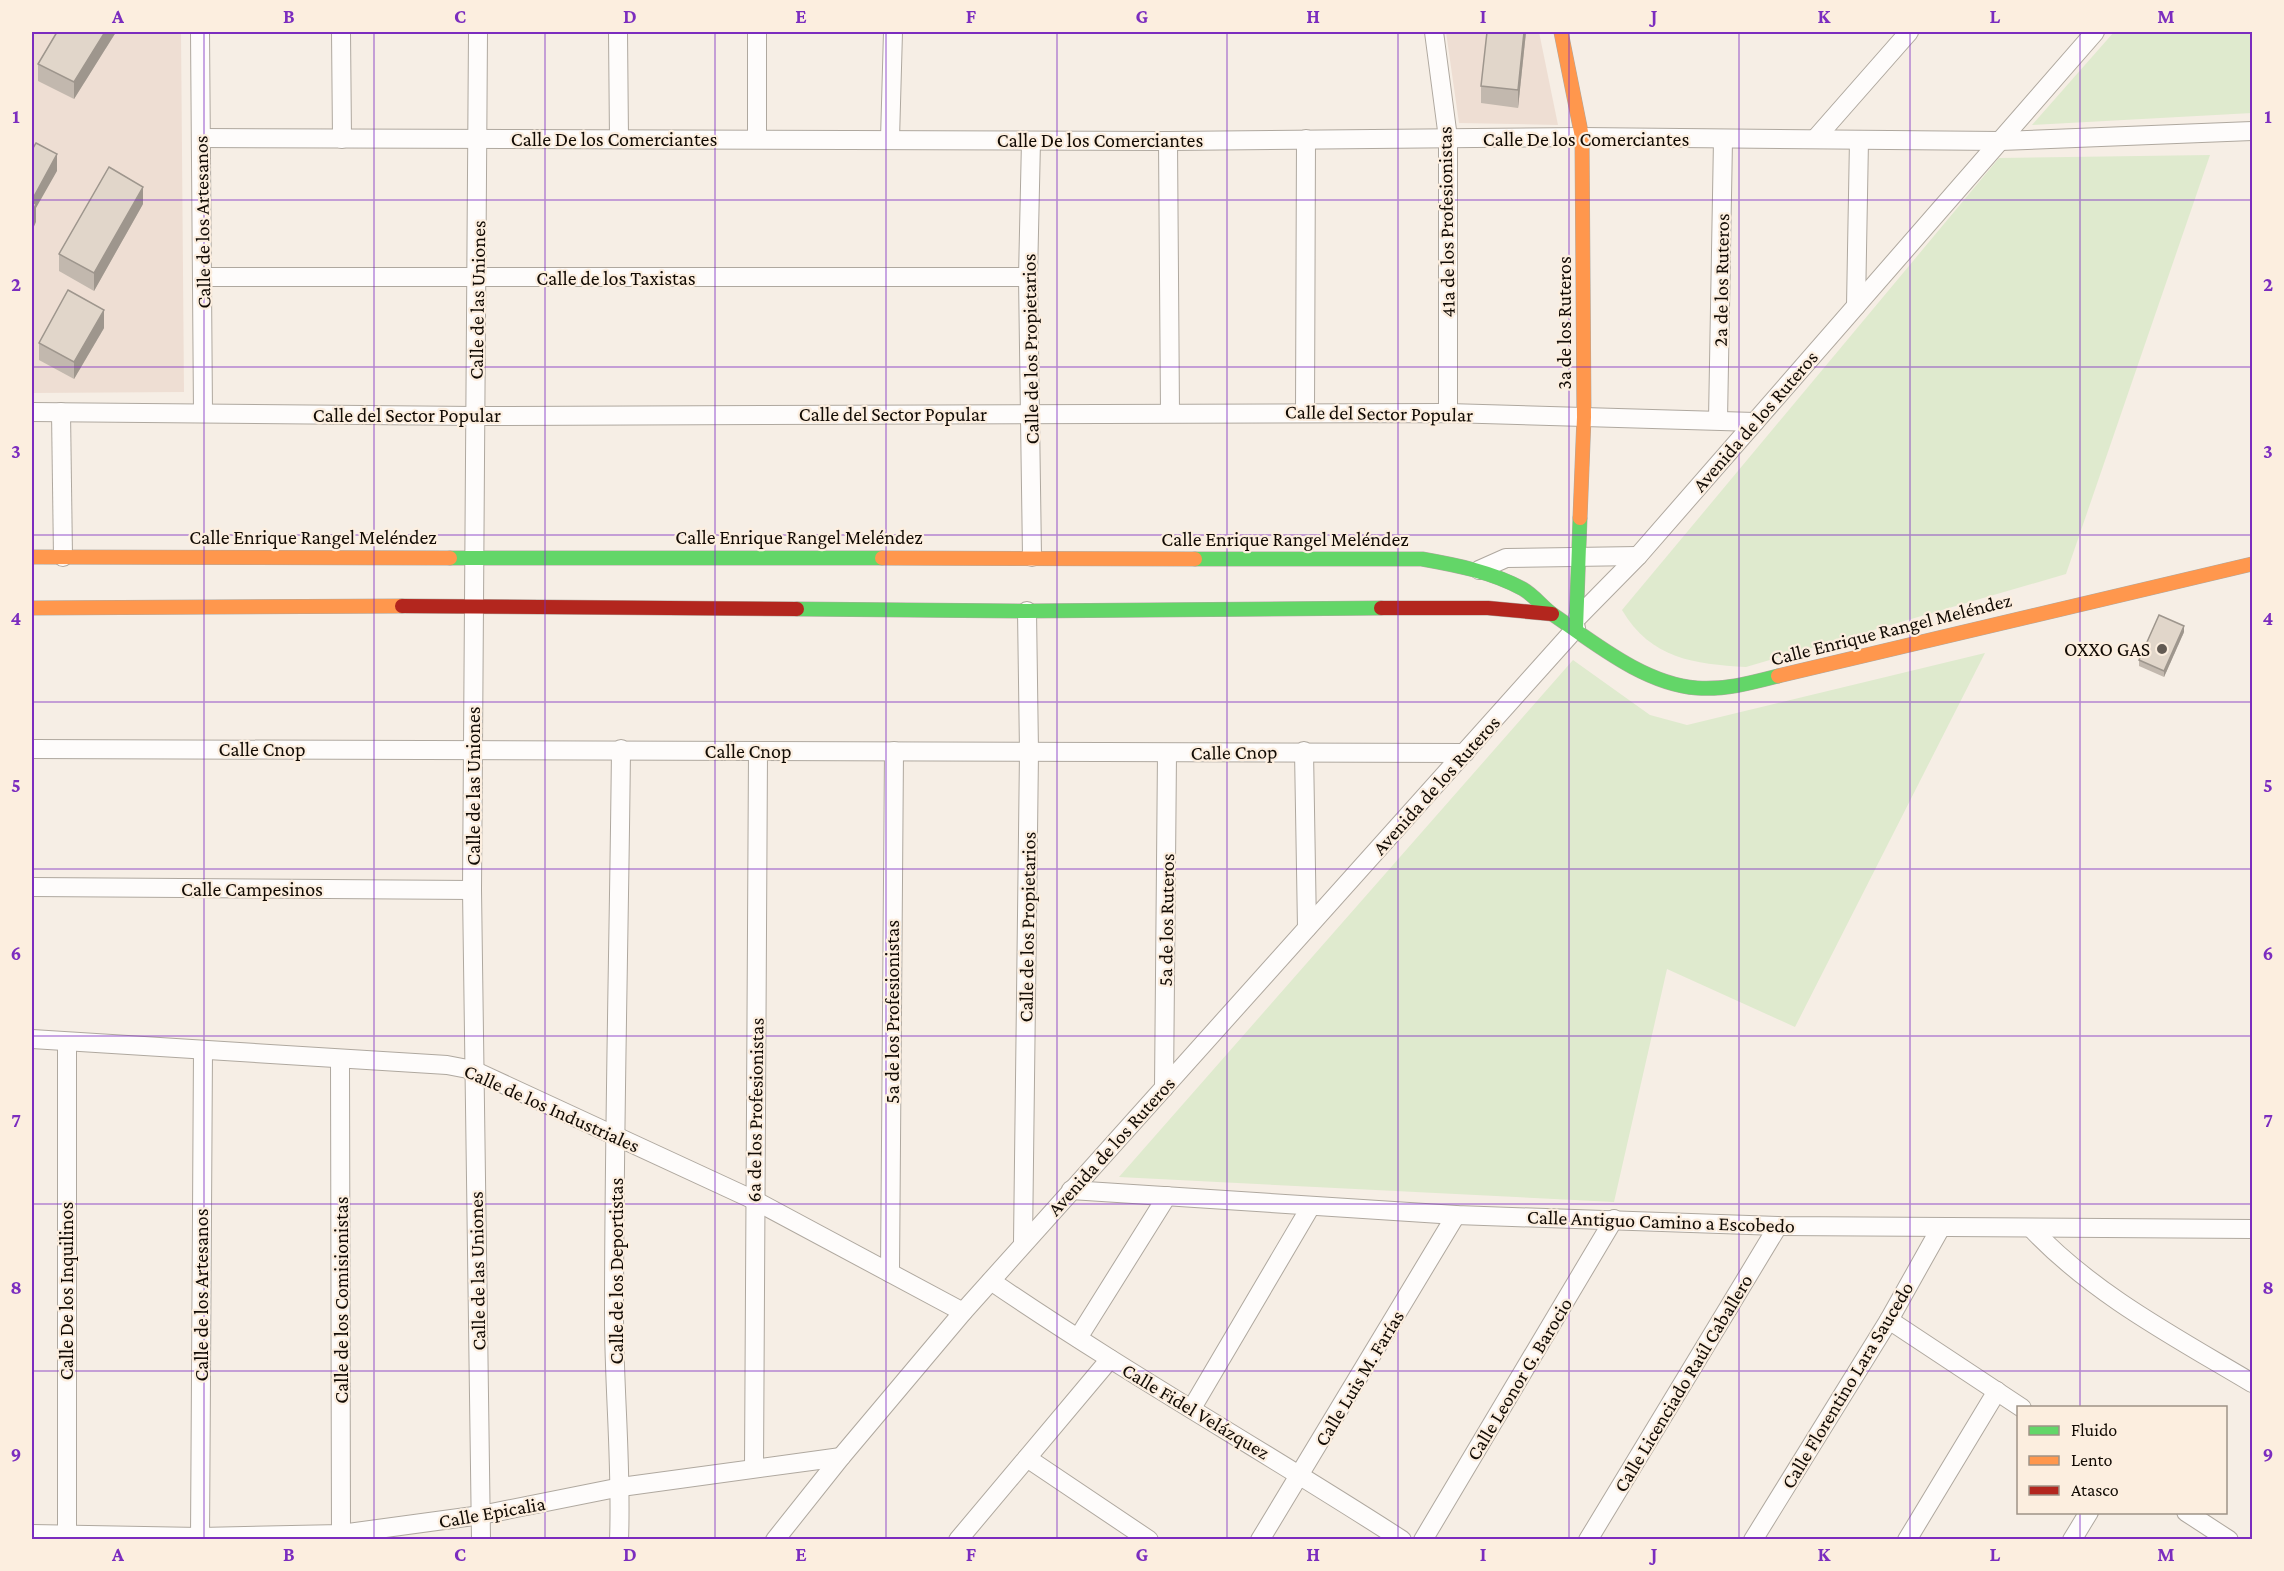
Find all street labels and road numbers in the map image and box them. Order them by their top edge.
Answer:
street label: 41a de los Profesionistas [1433,126,1459,318]
street label: Calle De los Comerciantes [511,128,717,150]
street label: Calle De los Comerciantes [1483,128,1689,150]
street label: Calle De los Comerciantes [997,129,1203,151]
street label: Calle de los Artesanos [189,135,215,309]
street label: 2a de los Ruteros [1709,213,1733,347]
street label: Calle de las Uniones [465,220,489,380]
street label: Calle de los Propietarios [1017,253,1044,445]
street label: 3a de los Ruteros [1553,256,1575,390]
street label: Calle de los Taxistas [536,267,696,289]
street label: Avenida de los Ruteros [1688,346,1822,496]
street label: Calle del Sector Popular [1285,400,1473,427]
street label: Calle del Sector Popular [799,403,987,426]
street label: Calle del Sector Popular [313,404,501,427]
street label: Calle Enrique Rangel Meléndez [189,526,437,549]
street label: Calle Enrique Rangel Meléndez [675,526,923,549]
street label: Calle Enrique Rangel Meléndez [1161,528,1409,551]
street label: Calle Enrique Rangel Meléndez [1768,588,2014,671]
street label: Calle de las Uniones [462,706,484,866]
street label: Avenida de los Ruteros [1368,711,1504,859]
street label: Calle Cnop [219,738,305,761]
street label: Calle Cnop [705,740,791,763]
street label: Calle Cnop [1190,740,1278,765]
street label: Calle de los Propietarios [1014,831,1041,1023]
street label: 5a de los Ruteros [1154,853,1178,987]
street label: Calle Campesinos [181,878,323,901]
street label: 5a de los Profesionistas [881,920,903,1104]
street label: 6a de los Profesionistas [742,1017,768,1203]
street label: Calle de los Industriales [461,1059,643,1157]
street label: Avenida de los Ruteros [1043,1072,1179,1220]
street label: Calle de los Deportistas [605,1177,628,1364]
street label: Calle de las Uniones [465,1191,489,1351]
street label: Calle de los Comisionistas [330,1196,352,1404]
street label: Calle De los Inquilinos [55,1202,78,1380]
street label: Calle Antiguo Camino a Escobedo [1527,1205,1795,1238]
street label: Calle de los Artesanos [190,1208,212,1382]
street label: Calle Licenciado Raúl Caballero [1609,1270,1757,1496]
street label: Calle Florentino Lara Saucedo [1776,1278,1918,1492]
street label: Calle Leonor G. Barocio [1462,1294,1576,1464]
street label: Calle Luis M. Farías [1310,1306,1408,1450]
street label: Calle Fidel Velázquez [1118,1358,1274,1464]
street label: Calle Epicalia [437,1492,547,1533]

